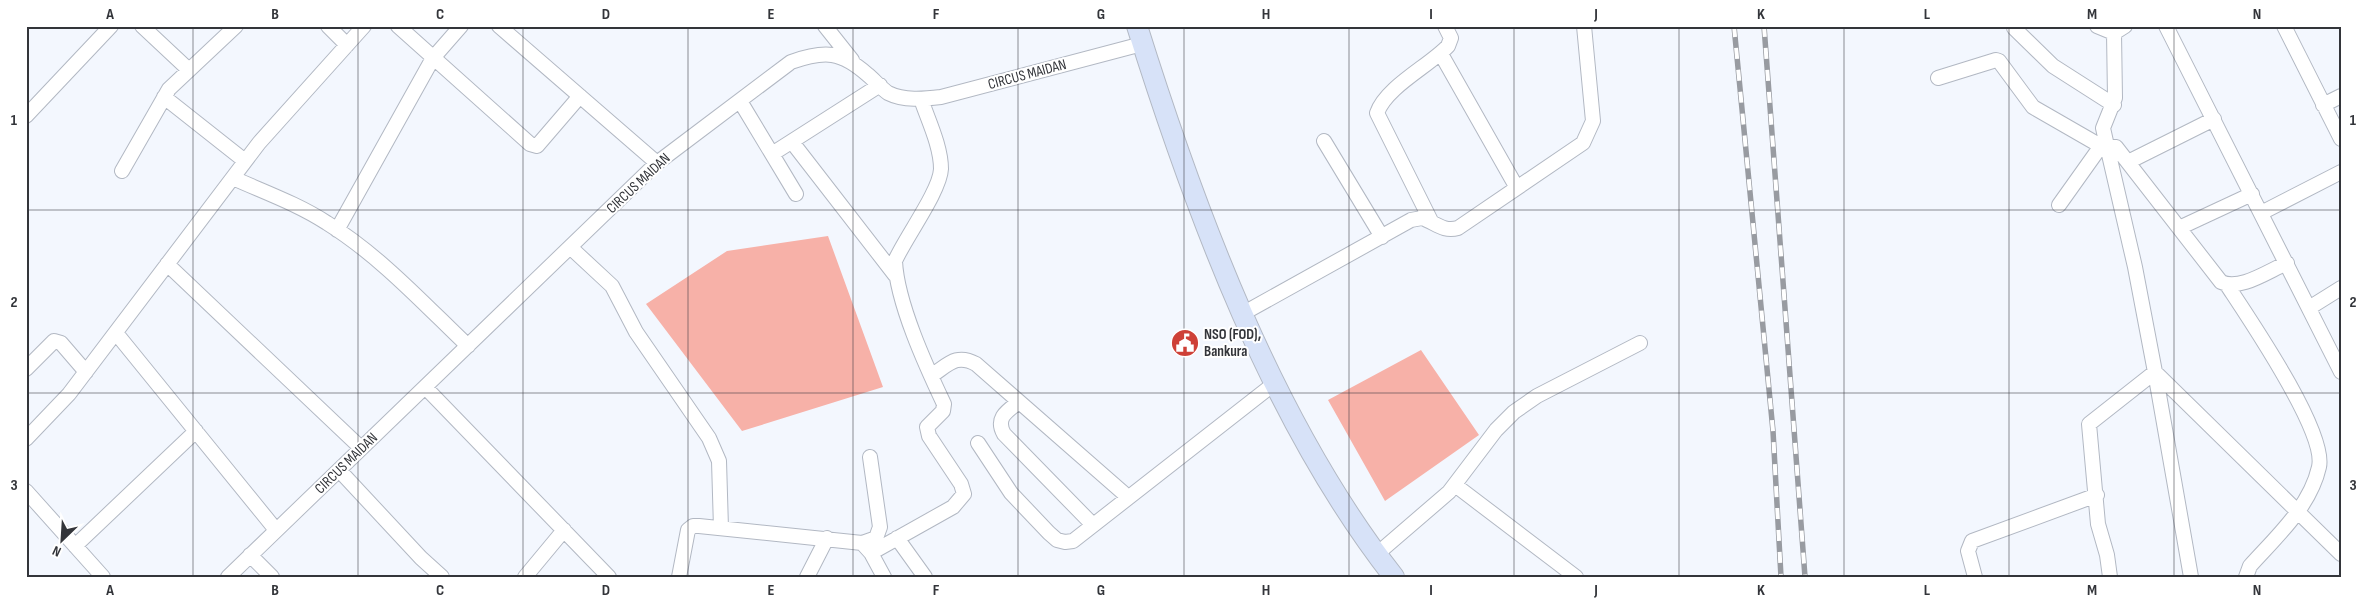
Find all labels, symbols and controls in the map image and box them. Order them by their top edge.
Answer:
text: A [105,5,114,24]
text: B [271,5,279,24]
text: C [436,5,444,24]
text: D [602,5,610,24]
text: E [768,5,775,24]
text: F [933,5,940,24]
text: G [1097,5,1105,24]
text: H [1262,5,1270,24]
text: I [1429,5,1433,24]
text: J [1593,5,1598,24]
text: K [1757,5,1765,24]
text: L [1924,5,1931,24]
text: M [2087,5,2097,24]
text: N [2253,5,2261,24]
street label: CIRCUS MAIDAN [986,55,1068,94]
text: 1 [11,111,18,130]
text: 1 [2350,111,2357,130]
street label: CIRCUS MAIDAN [603,149,674,218]
text: 2 [10,293,18,312]
text: 2 [2349,293,2357,312]
place label: NSO (FOD), Bankura [1204,325,1262,361]
public building icon: NSO (FOD), Bankura [1170,328,1200,358]
street label: CIRCUS MAIDAN [311,429,382,498]
text: 3 [10,476,18,495]
text: 3 [2349,476,2357,495]
north arrow [38,516,88,566]
text: N [50,542,64,561]
text: A [105,581,114,600]
text: B [271,581,279,600]
text: C [436,581,444,600]
text: D [602,581,610,600]
text: E [768,581,775,600]
text: F [933,581,940,600]
text: G [1097,581,1105,600]
text: H [1262,581,1270,600]
text: I [1429,581,1433,600]
text: J [1593,581,1598,600]
text: K [1757,581,1765,600]
text: L [1924,581,1931,600]
text: M [2087,581,2097,600]
text: N [2253,581,2261,600]

